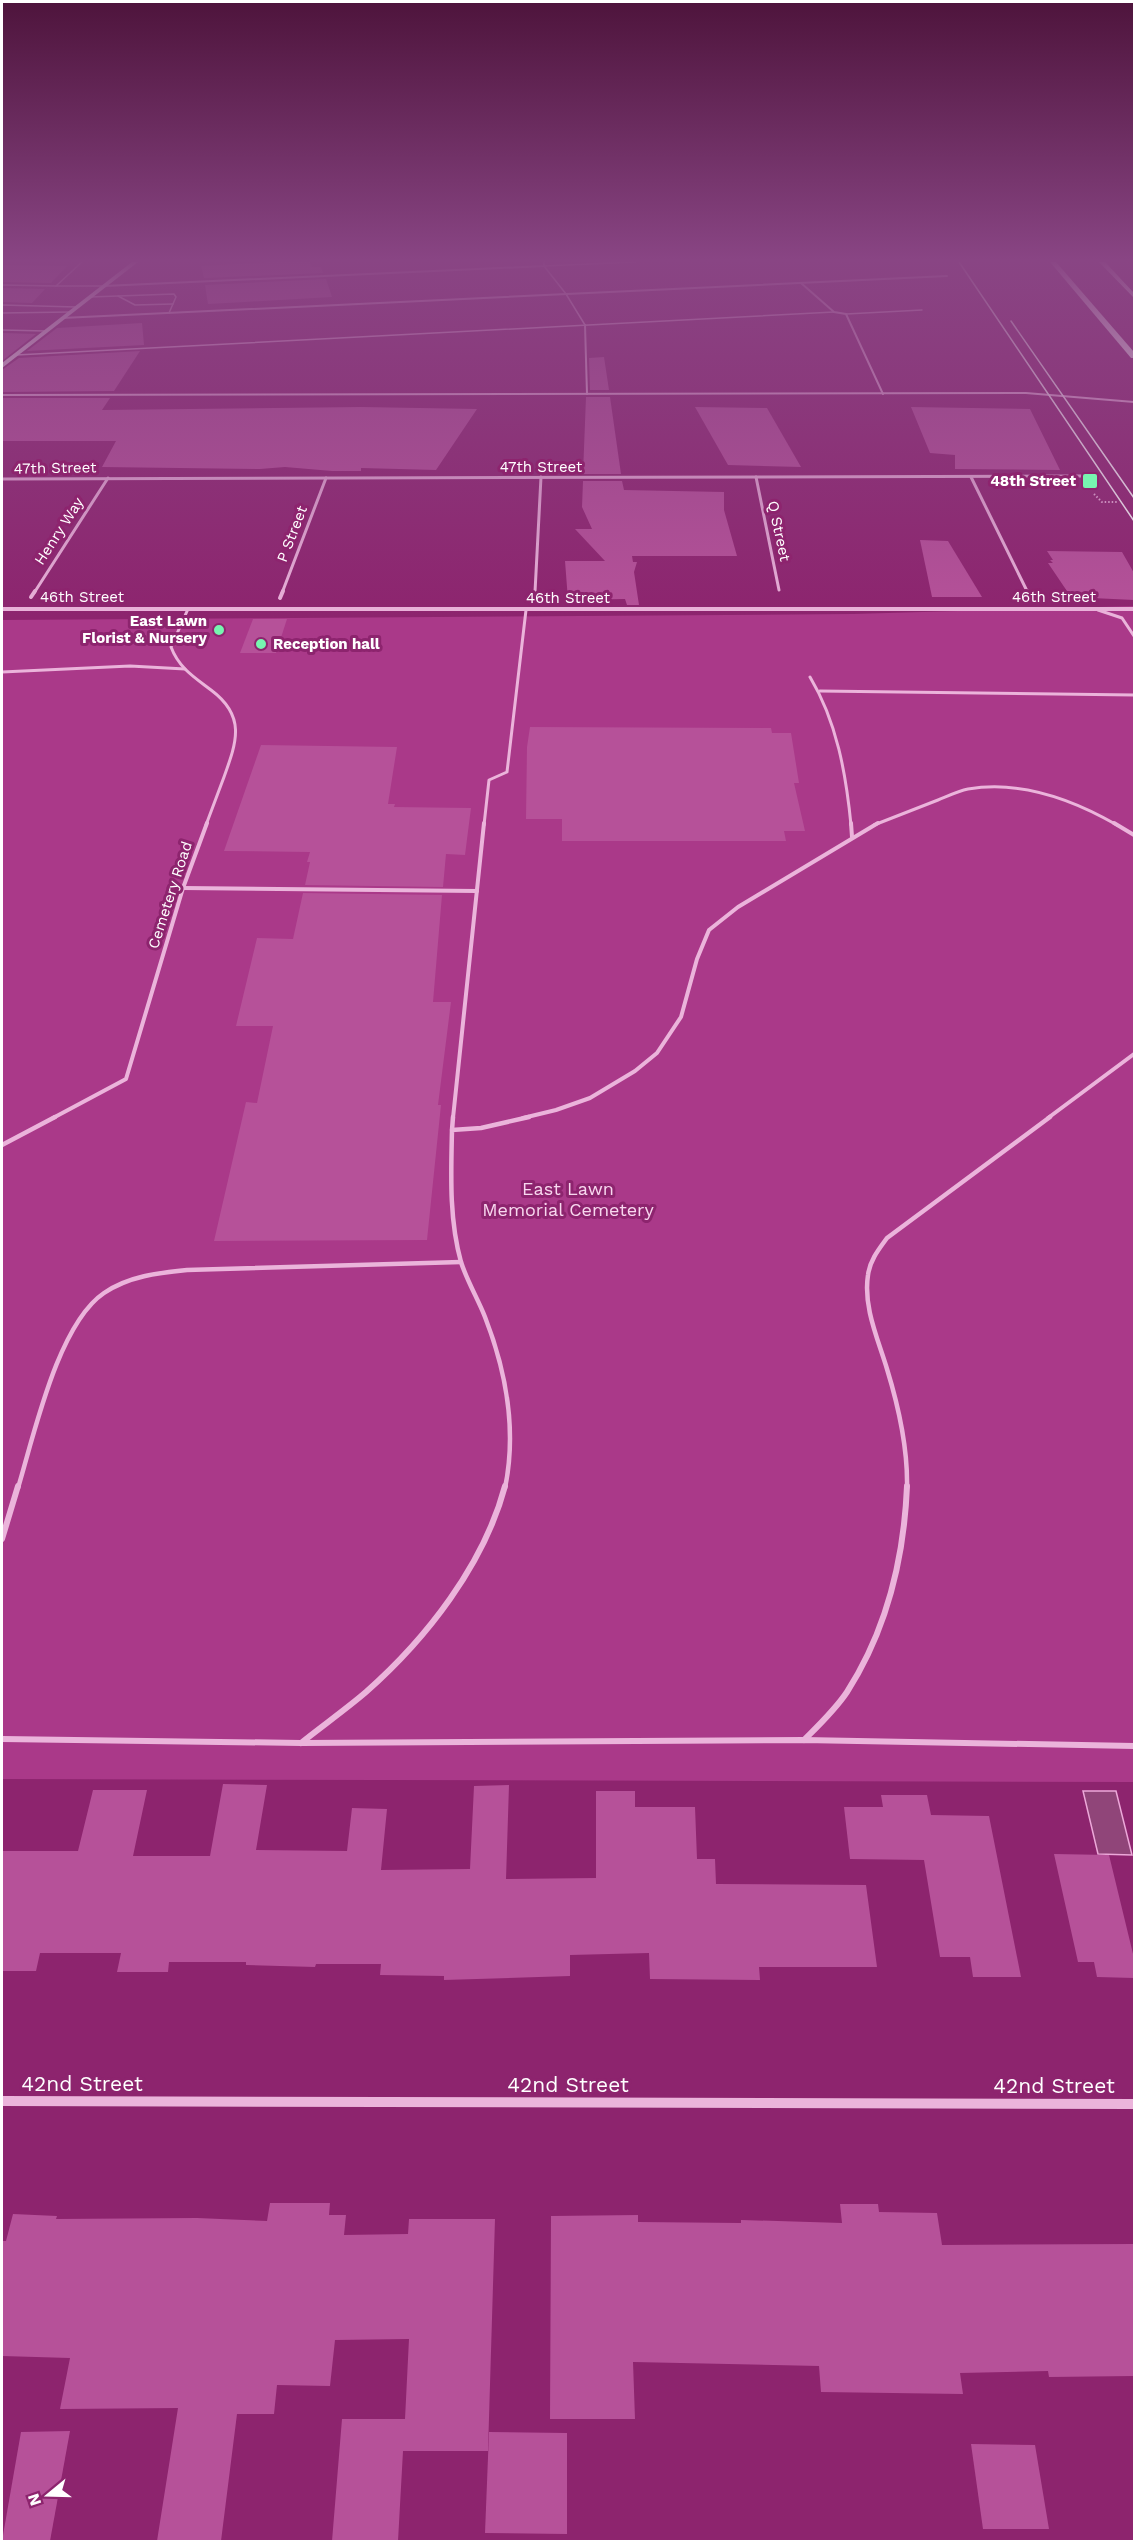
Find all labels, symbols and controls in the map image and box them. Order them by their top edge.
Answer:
street label: 47th Street [14,458,97,478]
street label: 47th Street [500,458,583,476]
place label: 48th Street [990,472,1076,490]
marker: 48th Street [1081,472,1099,490]
street label: Henry Way [31,494,88,568]
street label: Q Street [764,499,794,564]
street label: P Street [273,503,311,565]
street label: 46th Street [40,588,125,606]
street label: 46th Street [1012,588,1097,606]
street label: 46th Street [526,589,611,607]
place label: East Lawn Florist & Nursery [82,612,208,647]
marker: East Lawn Florist & Nursery [212,623,226,637]
place label: Reception hall [273,635,380,653]
marker: Reception hall [254,637,268,651]
street label: Cemetery Road [144,839,196,951]
park label: East Lawn Memorial Cemetery [482,1178,654,1220]
street label: 42nd Street [21,2071,143,2096]
street label: 42nd Street [507,2072,629,2097]
street label: 42nd Street [993,2073,1115,2098]
north arrow [18,2465,78,2525]
text: N [23,2491,45,2508]

